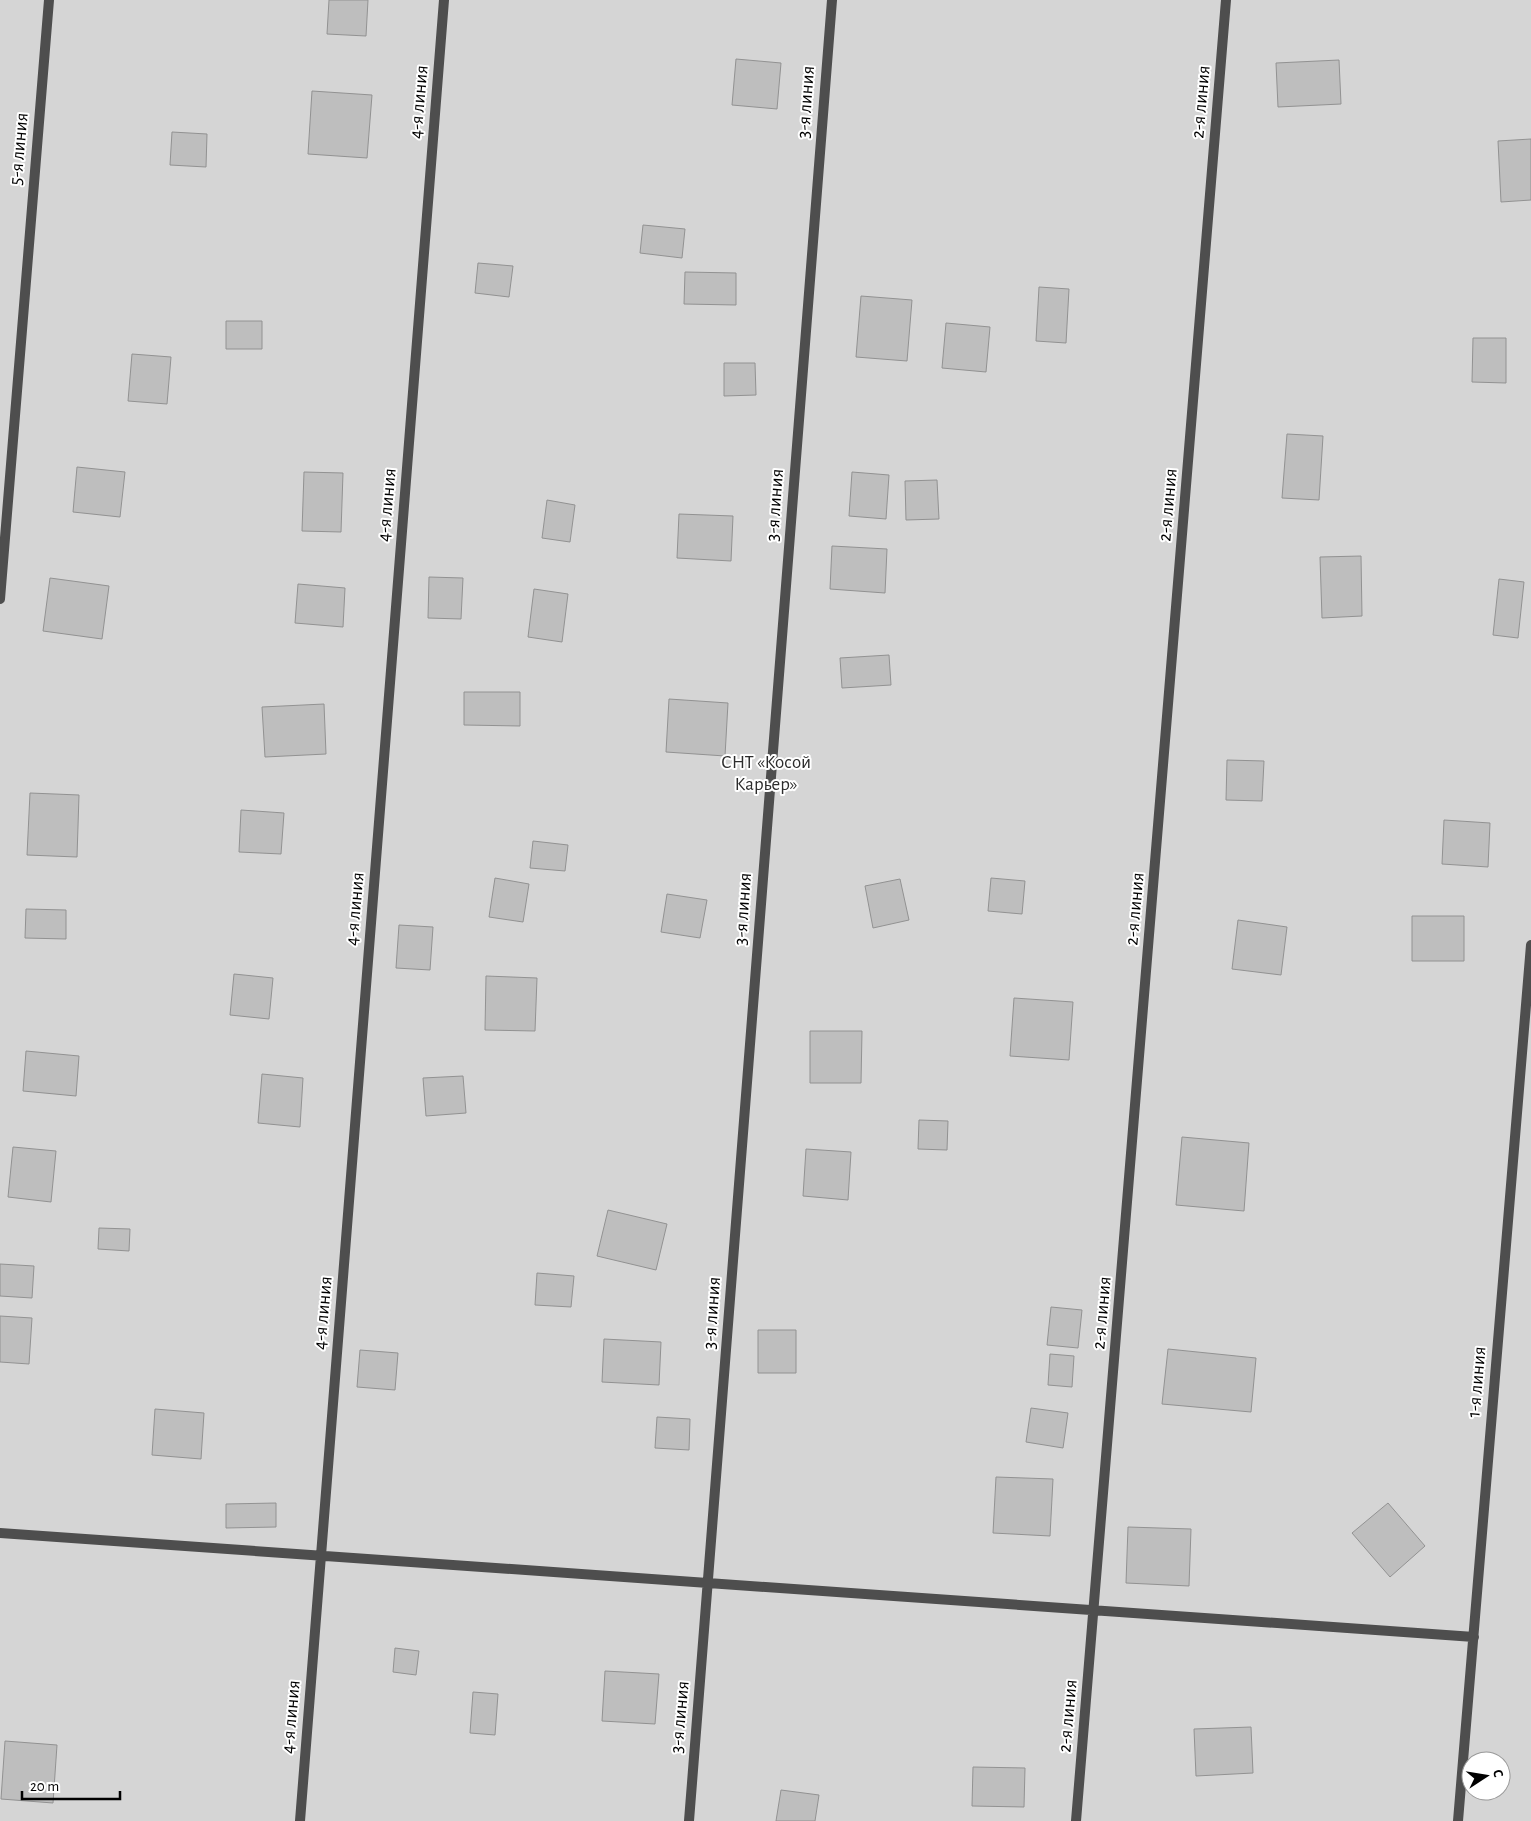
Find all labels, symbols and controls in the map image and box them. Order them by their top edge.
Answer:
street label: 4-я линия [406,64,432,140]
street label: 3-я линия [794,65,818,139]
street label: 2-я линия [1188,65,1214,139]
street label: 5-я линия [6,112,32,186]
street label: 4-я линия [374,467,400,543]
street label: 3-я линия [763,468,787,542]
street label: 2-я линия [1155,468,1181,542]
park label: СНТ «Косой Карьер» [721,753,811,794]
street label: 4-я линия [342,871,368,947]
street label: 3-я линия [731,872,755,946]
street label: 2-я линия [1122,872,1148,946]
street label: 4-я линия [310,1275,336,1351]
street label: 3-я линия [700,1276,724,1350]
street label: 2-я линия [1089,1276,1115,1350]
street label: 1-я линия [1464,1346,1490,1418]
street label: 4-я линия [278,1679,304,1755]
street label: 2-я линия [1055,1679,1081,1753]
street label: 3-я линия [667,1680,693,1754]
north arrow [1461,1751,1511,1801]
scale bar [22,1768,120,1800]
text: С [1490,1768,1505,1779]
text: 20 m [30,1779,59,1794]

